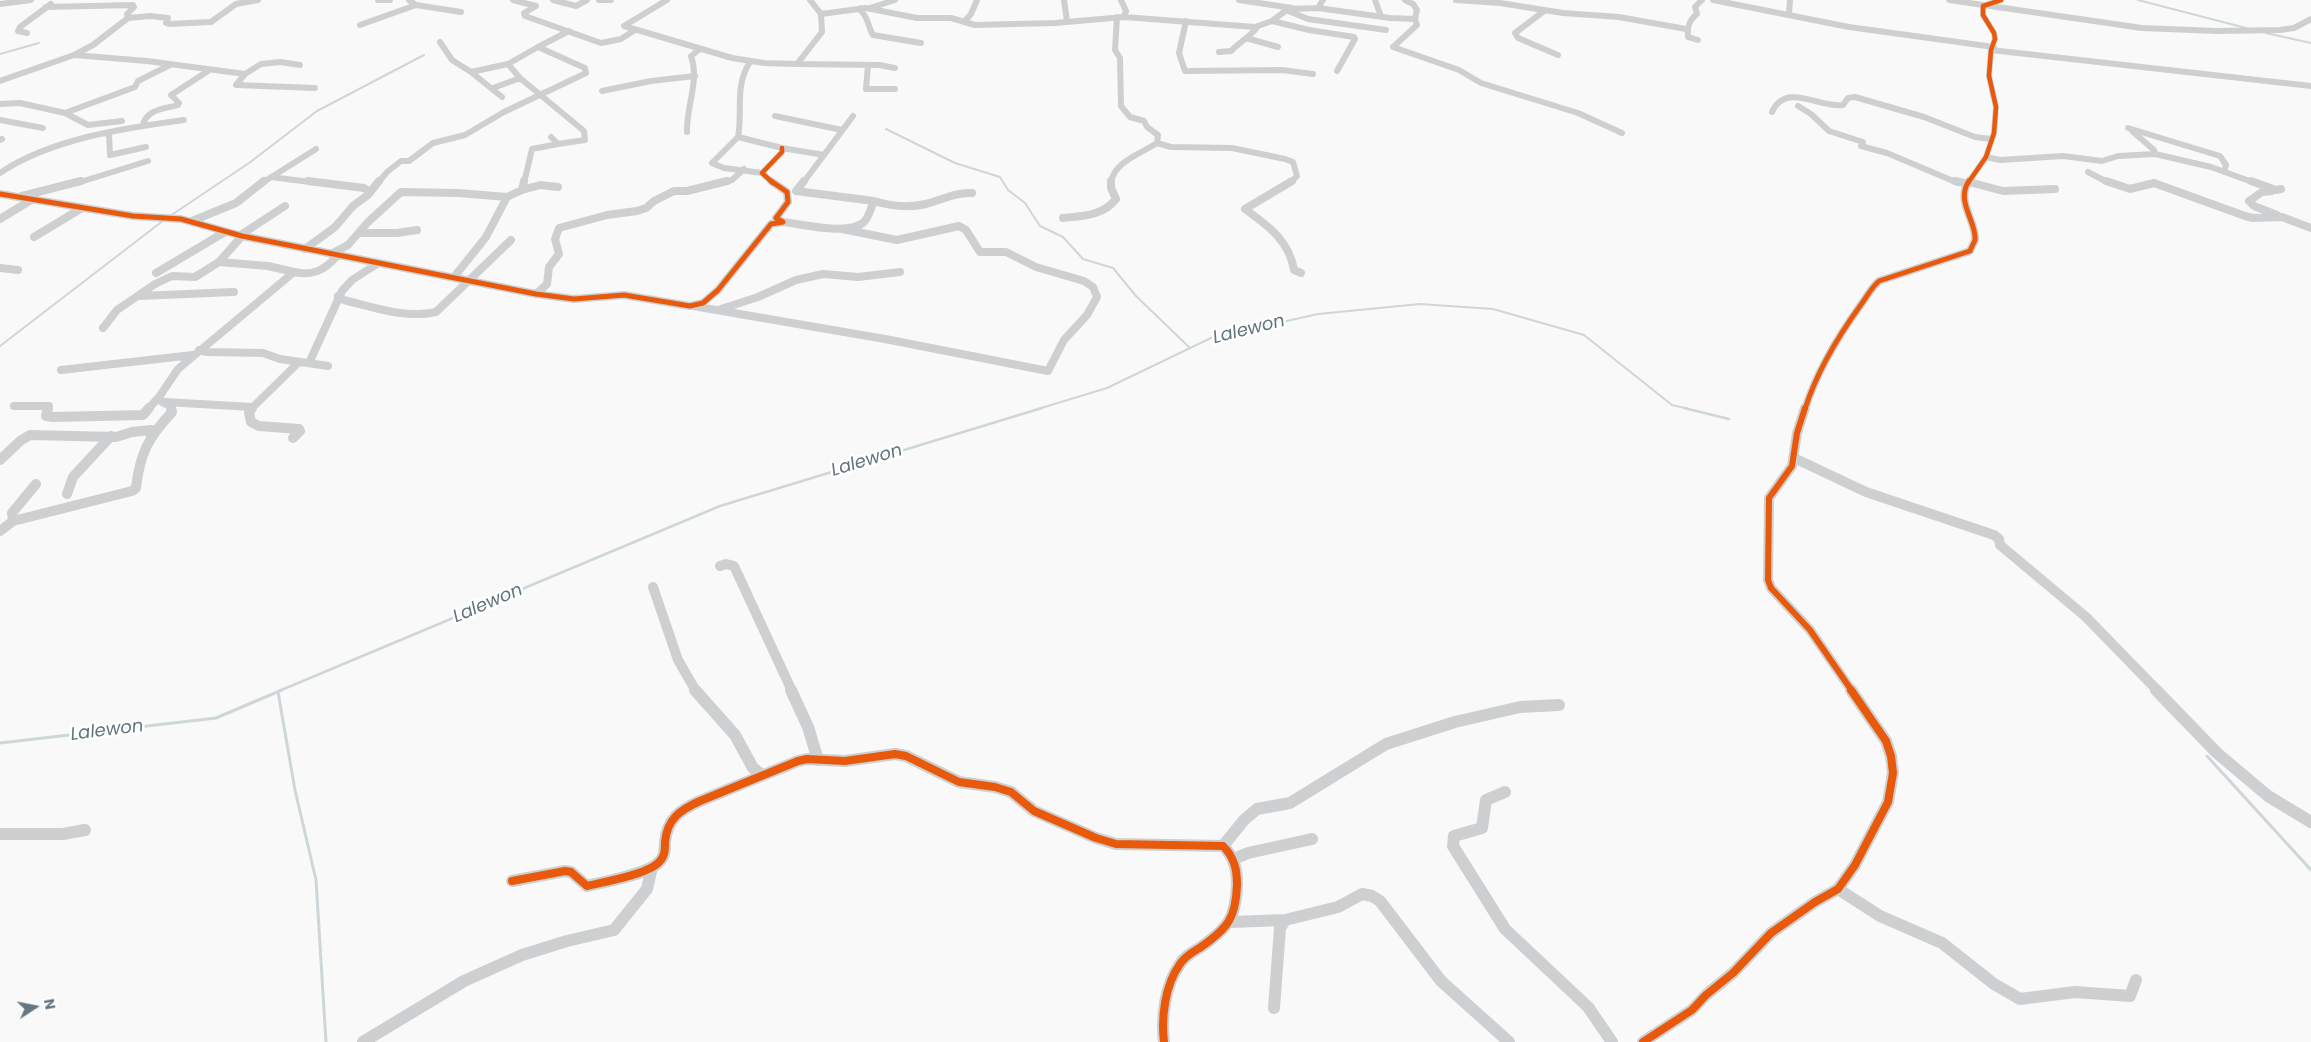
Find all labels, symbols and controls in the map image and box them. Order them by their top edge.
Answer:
water label: Lalewon [1211,311,1287,349]
water label: Lalewon [829,440,905,482]
water label: Lalewon [450,580,526,628]
water label: Lalewon [69,716,145,746]
north arrow [10,982,60,1032]
text: N [39,997,61,1011]

